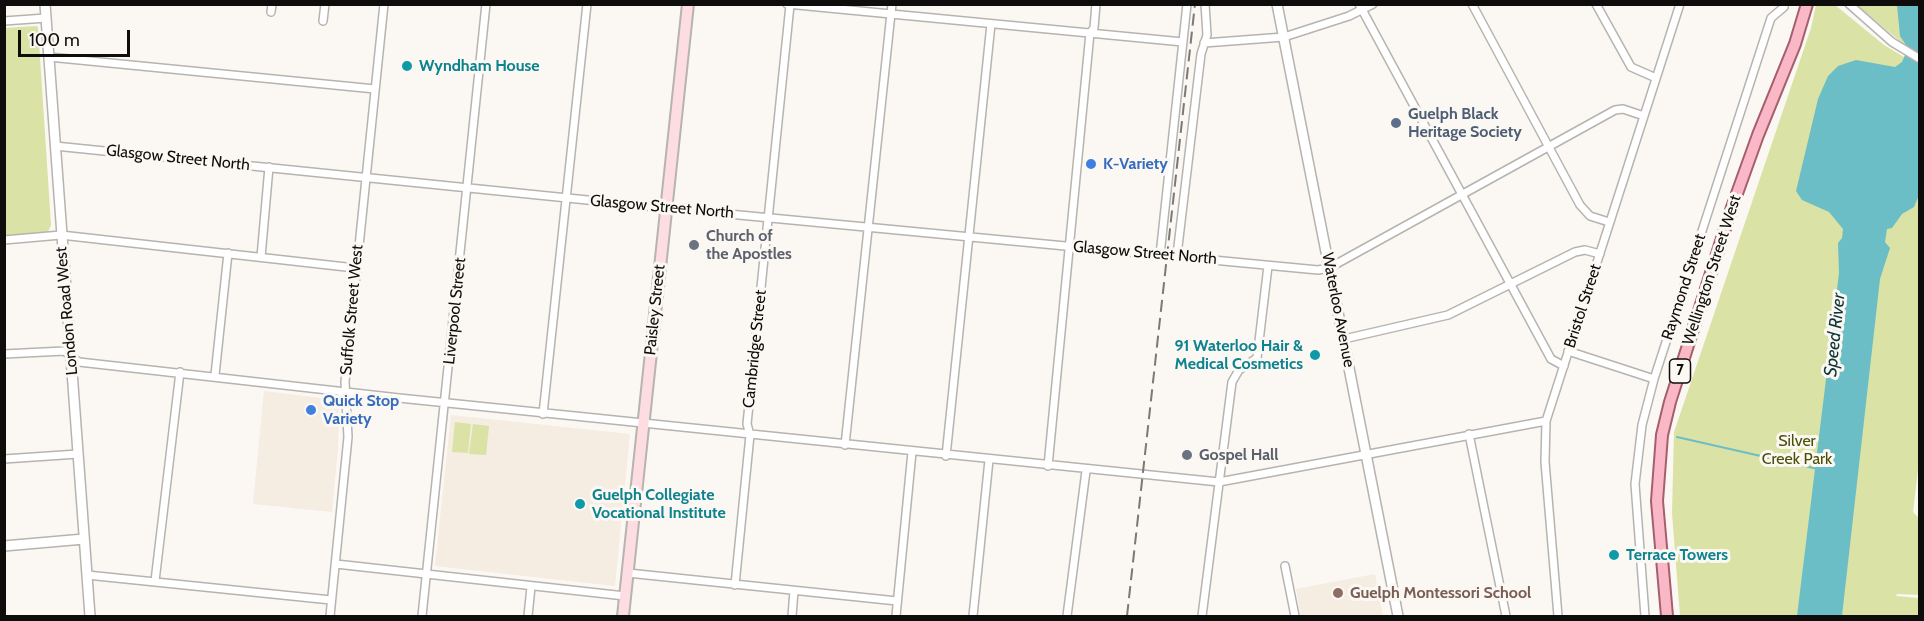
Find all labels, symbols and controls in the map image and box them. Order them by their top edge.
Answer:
scale bar [21,18,134,56]
text: 100 m [29,29,80,51]
place label: Wyndham House [419,56,540,76]
marker: Wyndham House [400,59,414,73]
place label: Guelph Black Heritage Society [1408,104,1522,142]
marker: Guelph Black Heritage Society [1389,116,1403,130]
street label: Glasgow Street North [105,141,251,175]
place label: K-Variety [1103,154,1168,174]
marker: K-Variety [1084,157,1098,171]
street label: Glasgow Street North [589,191,735,223]
street label: Wellington Street West [1679,193,1745,347]
place label: Church of the Apostles [706,226,792,264]
street label: Raymond Street [1658,232,1710,342]
street label: Glasgow Street North [1072,237,1218,269]
marker: Church of the Apostles [687,238,701,252]
street label: Suffolk Street West [337,244,367,376]
street label: London Road West [52,246,82,376]
street label: Waterloo Avenue [1317,251,1359,369]
street label: Liverpool Street [440,257,470,365]
street label: Bristol Street [1560,262,1606,350]
street label: Paisley Street [641,264,669,356]
street label: Cambridge Street [739,289,771,409]
water label: Speed River [1820,292,1850,378]
place label: 91 Waterloo Hair & Medical Cosmetics [1175,336,1303,374]
marker: 91 Waterloo Hair & Medical Cosmetics [1308,348,1322,362]
road number: 7 [1670,359,1690,383]
place label: Quick Stop Variety [323,391,399,429]
marker: Quick Stop Variety [304,403,318,417]
park label: Silver Creek Park [1762,431,1832,469]
place label: Gospel Hall [1199,445,1279,465]
marker: Gospel Hall [1180,448,1194,462]
place label: Guelph Collegiate Vocational Institute [592,485,726,523]
marker: Guelph Collegiate Vocational Institute [573,497,587,511]
place label: Terrace Towers [1626,545,1728,565]
marker: Terrace Towers [1607,548,1621,562]
place label: Guelph Montessori School [1350,583,1531,603]
marker: Guelph Montessori School [1331,586,1345,600]

